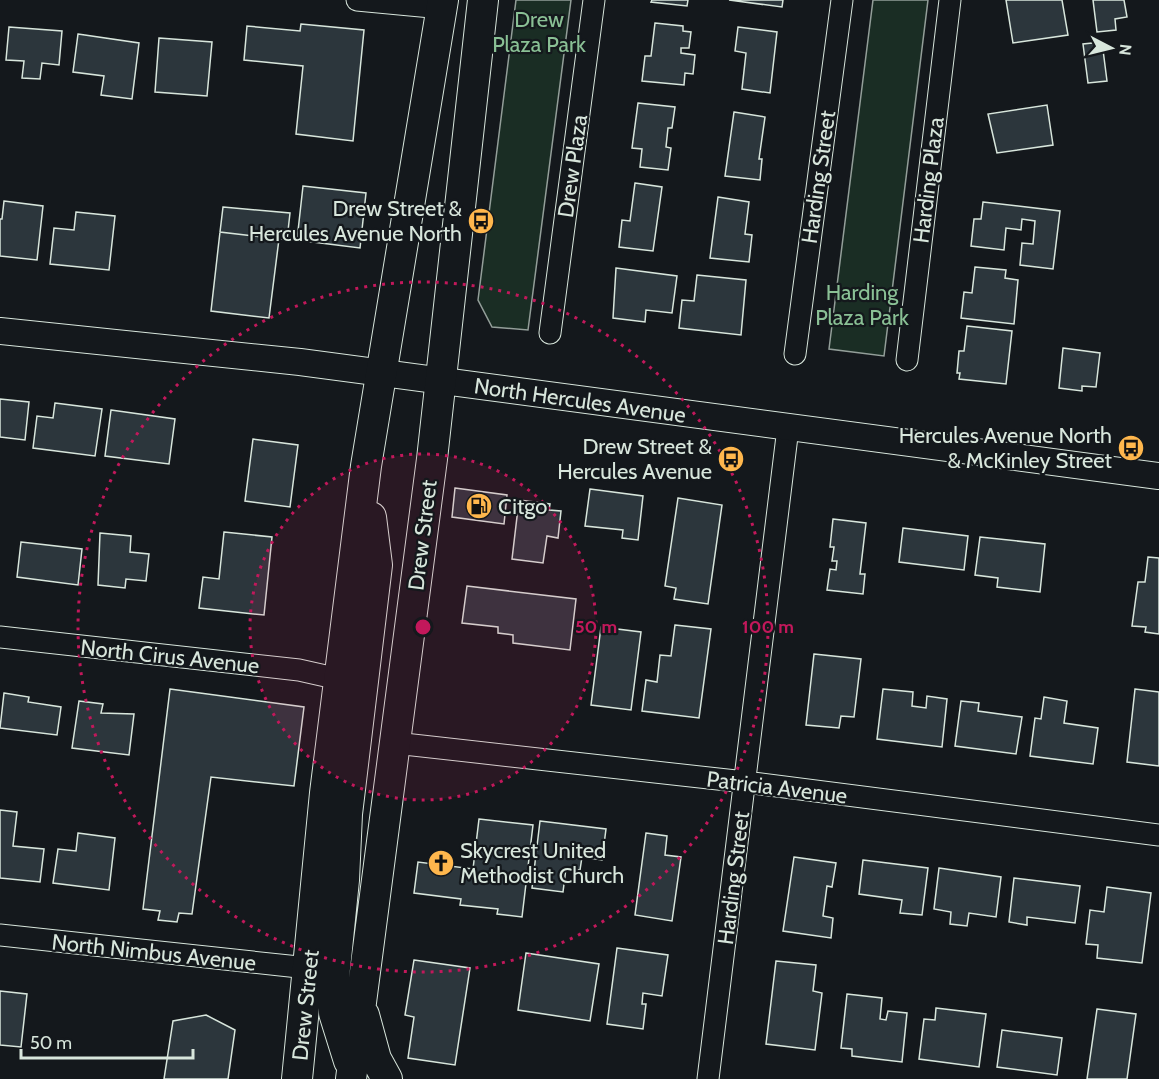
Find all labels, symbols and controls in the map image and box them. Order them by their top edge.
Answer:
park label: Drew Plaza Park [492,6,586,58]
north arrow [1081,18,1141,78]
text: N [1115,43,1136,57]
street label: Harding Street [796,108,841,245]
street label: Drew Plaza [552,112,593,219]
street label: Harding Plaza [907,115,950,245]
place label: Drew Street & Hercules Avenue North [249,195,463,247]
bus stop icon: Drew Street & Hercules Avenue North [466,206,496,236]
park label: Harding Plaza Park [815,279,909,331]
street label: North Hercules Avenue [472,372,687,429]
place label: Hercules Avenue North & McKinley Street [899,422,1113,474]
place label: Drew Street & Hercules Avenue [557,433,713,485]
bus stop icon: Hercules Avenue North & McKinley Street [1116,433,1146,463]
bus stop icon: Drew Street & Hercules Avenue [716,444,746,474]
street label: Drew Street [402,478,443,592]
fuel station icon: Citgo [464,491,494,521]
place label: Citgo [498,493,547,520]
text: 50 m [575,616,617,638]
text: 100 m [742,616,794,638]
centre of rings [413,617,433,637]
street label: North Cirus Avenue [79,634,261,679]
street label: Patricia Avenue [705,765,849,810]
street label: Harding Street [712,809,755,946]
place label: Skycrest United Methodist Church [460,837,624,889]
church icon: Skycrest United Methodist Church [426,848,456,878]
street label: North Nimbus Avenue [50,928,257,977]
street label: Drew Street [286,948,325,1062]
scale bar [21,1022,194,1060]
text: 50 m [30,1032,72,1054]

